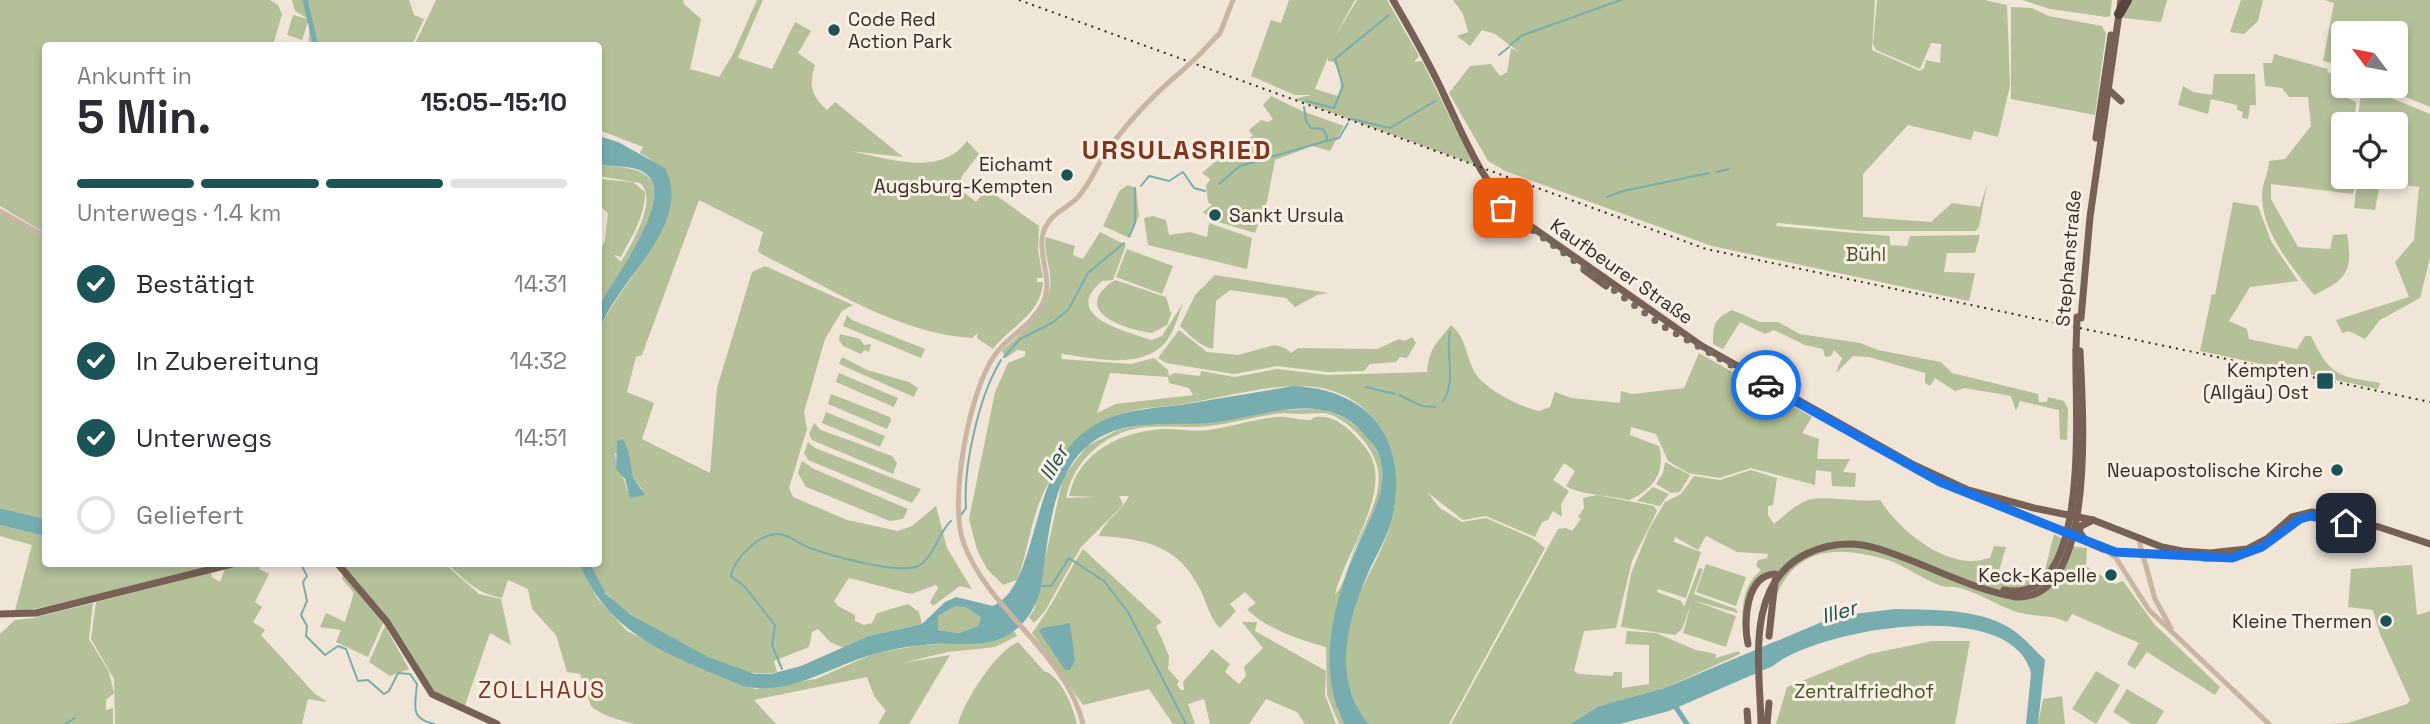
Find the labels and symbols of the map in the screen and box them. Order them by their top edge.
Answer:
place label: Code Red Action Park [848,7,952,54]
north arrow [2331,21,2408,98]
marker: Code Red Action Park [826,22,842,38]
district label: URSULASRIED [1082,133,1272,167]
place label: Eichamt Augsburg-Kempten [874,152,1053,199]
marker: Eichamt Augsburg-Kempten [1059,167,1075,183]
pin [1473,178,1533,238]
street label: Stephanstraße [2050,189,2087,327]
place label: Sankt Ursula [1229,203,1344,228]
marker: Sankt Ursula [1207,207,1223,223]
street label: Kaufbeurer Straße [1545,213,1698,330]
park label: Bühl [1846,242,1886,267]
courier [1731,350,1801,420]
place label: Kempten (Allgäu) Ost [2203,358,2309,405]
marker: Kempten (Allgäu) Ost [2315,371,2335,391]
water label: Iller [1033,439,1075,485]
place label: Neuapostolische Kirche [2107,458,2323,483]
marker: Neuapostolische Kirche [2329,462,2345,478]
pin [2316,493,2376,553]
place label: Keck-Kapelle [1978,563,2097,588]
marker: Keck-Kapelle [2103,567,2119,583]
water label: Iller [1818,593,1862,629]
place label: Kleine Thermen [2232,609,2372,634]
marker: Kleine Thermen [2378,613,2394,629]
district label: ZOLLHAUS [478,675,606,705]
park label: Zentralfriedhof [1794,679,1934,704]

